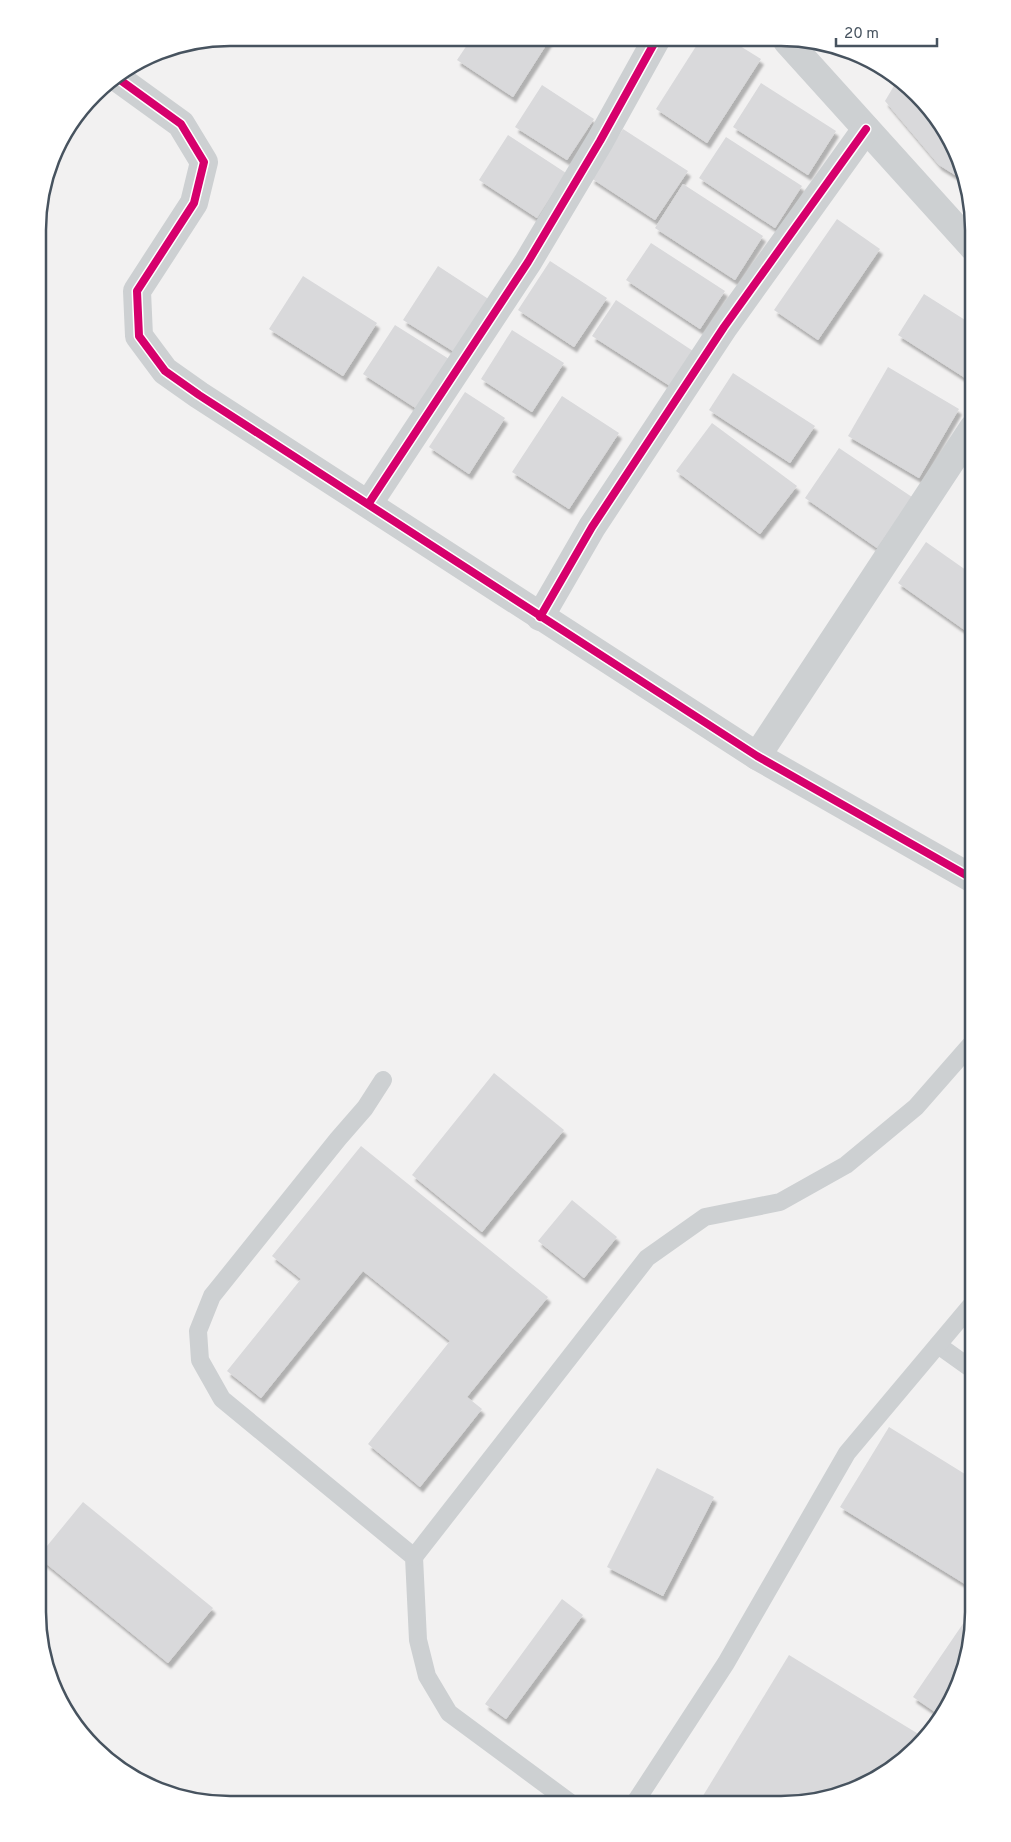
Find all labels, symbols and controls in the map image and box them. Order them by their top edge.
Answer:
scale bar [836,15,937,47]
text: 20 m [844,25,879,44]

